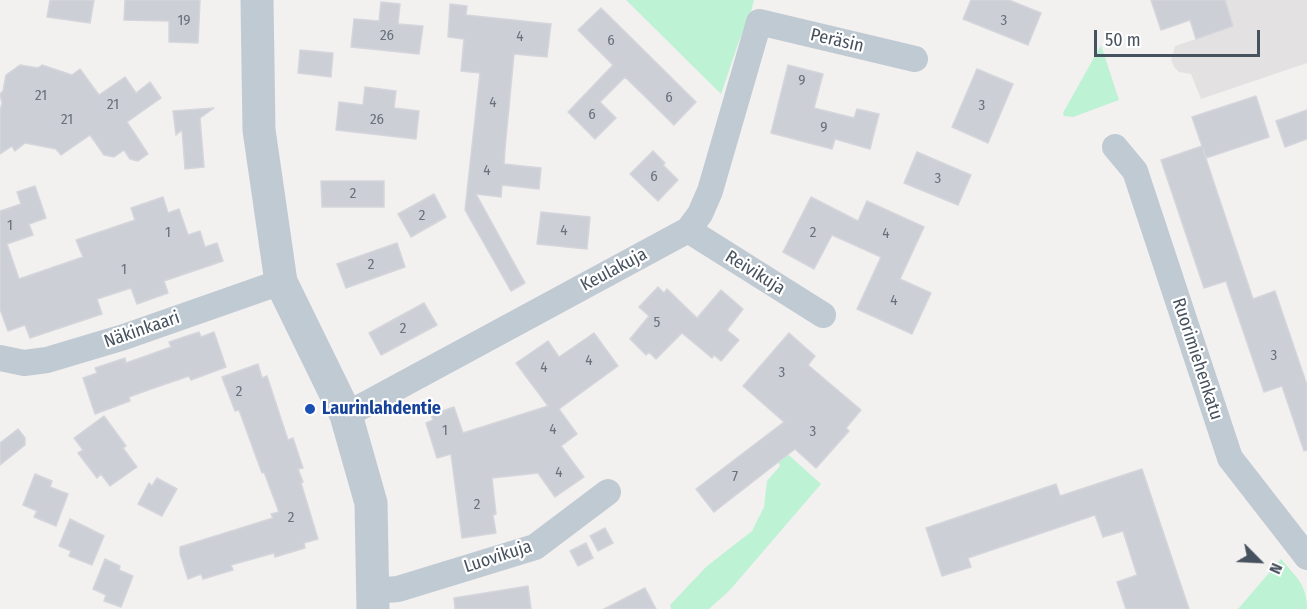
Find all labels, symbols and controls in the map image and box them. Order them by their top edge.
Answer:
house number: 19 [177,12,191,30]
house number: 3 [1001,12,1007,30]
scale bar [1097,18,1264,56]
street label: Peräsin [808,24,866,58]
house number: 26 [380,27,394,45]
house number: 4 [516,28,524,46]
text: 50 m [1105,29,1141,51]
house number: 6 [607,32,615,50]
house number: 9 [798,72,806,90]
house number: 21 [35,87,47,105]
house number: 6 [665,89,673,107]
house number: 4 [489,94,497,112]
house number: 21 [107,96,119,114]
house number: 3 [979,97,985,115]
house number: 6 [588,106,596,124]
house number: 21 [61,111,73,129]
house number: 26 [370,111,384,129]
house number: 9 [820,119,828,137]
house number: 4 [483,162,491,180]
house number: 6 [650,168,658,186]
house number: 3 [935,170,941,188]
house number: 2 [350,185,356,203]
house number: 2 [419,207,425,225]
house number: 1 [7,217,13,235]
house number: 4 [560,222,568,240]
house number: 1 [165,224,171,242]
house number: 2 [810,224,816,242]
house number: 4 [882,225,890,243]
street label: Keulakuja [577,244,651,296]
street label: Reivikuja [721,246,789,300]
house number: 2 [368,256,374,274]
house number: 1 [121,261,127,279]
house number: 4 [890,292,898,310]
street label: Ruorimiehenkatu [1167,295,1227,423]
street label: Näkinkaari [101,307,183,353]
house number: 5 [654,314,660,332]
house number: 2 [400,320,406,338]
house number: 3 [1271,347,1277,365]
house number: 4 [585,352,593,370]
house number: 4 [540,359,548,377]
house number: 3 [779,364,785,382]
house number: 2 [236,383,242,401]
place label: Laurinlahdentie [322,398,441,420]
marker: Laurinlahdentie [303,402,317,416]
house number: 4 [549,421,557,439]
house number: 1 [442,422,448,440]
house number: 3 [810,423,816,441]
house number: 4 [555,464,563,482]
house number: 7 [732,468,738,486]
house number: 2 [474,496,480,514]
house number: 2 [288,509,294,527]
north arrow [1229,531,1289,591]
street label: Luovikuja [461,536,535,578]
text: N [1265,560,1287,577]

